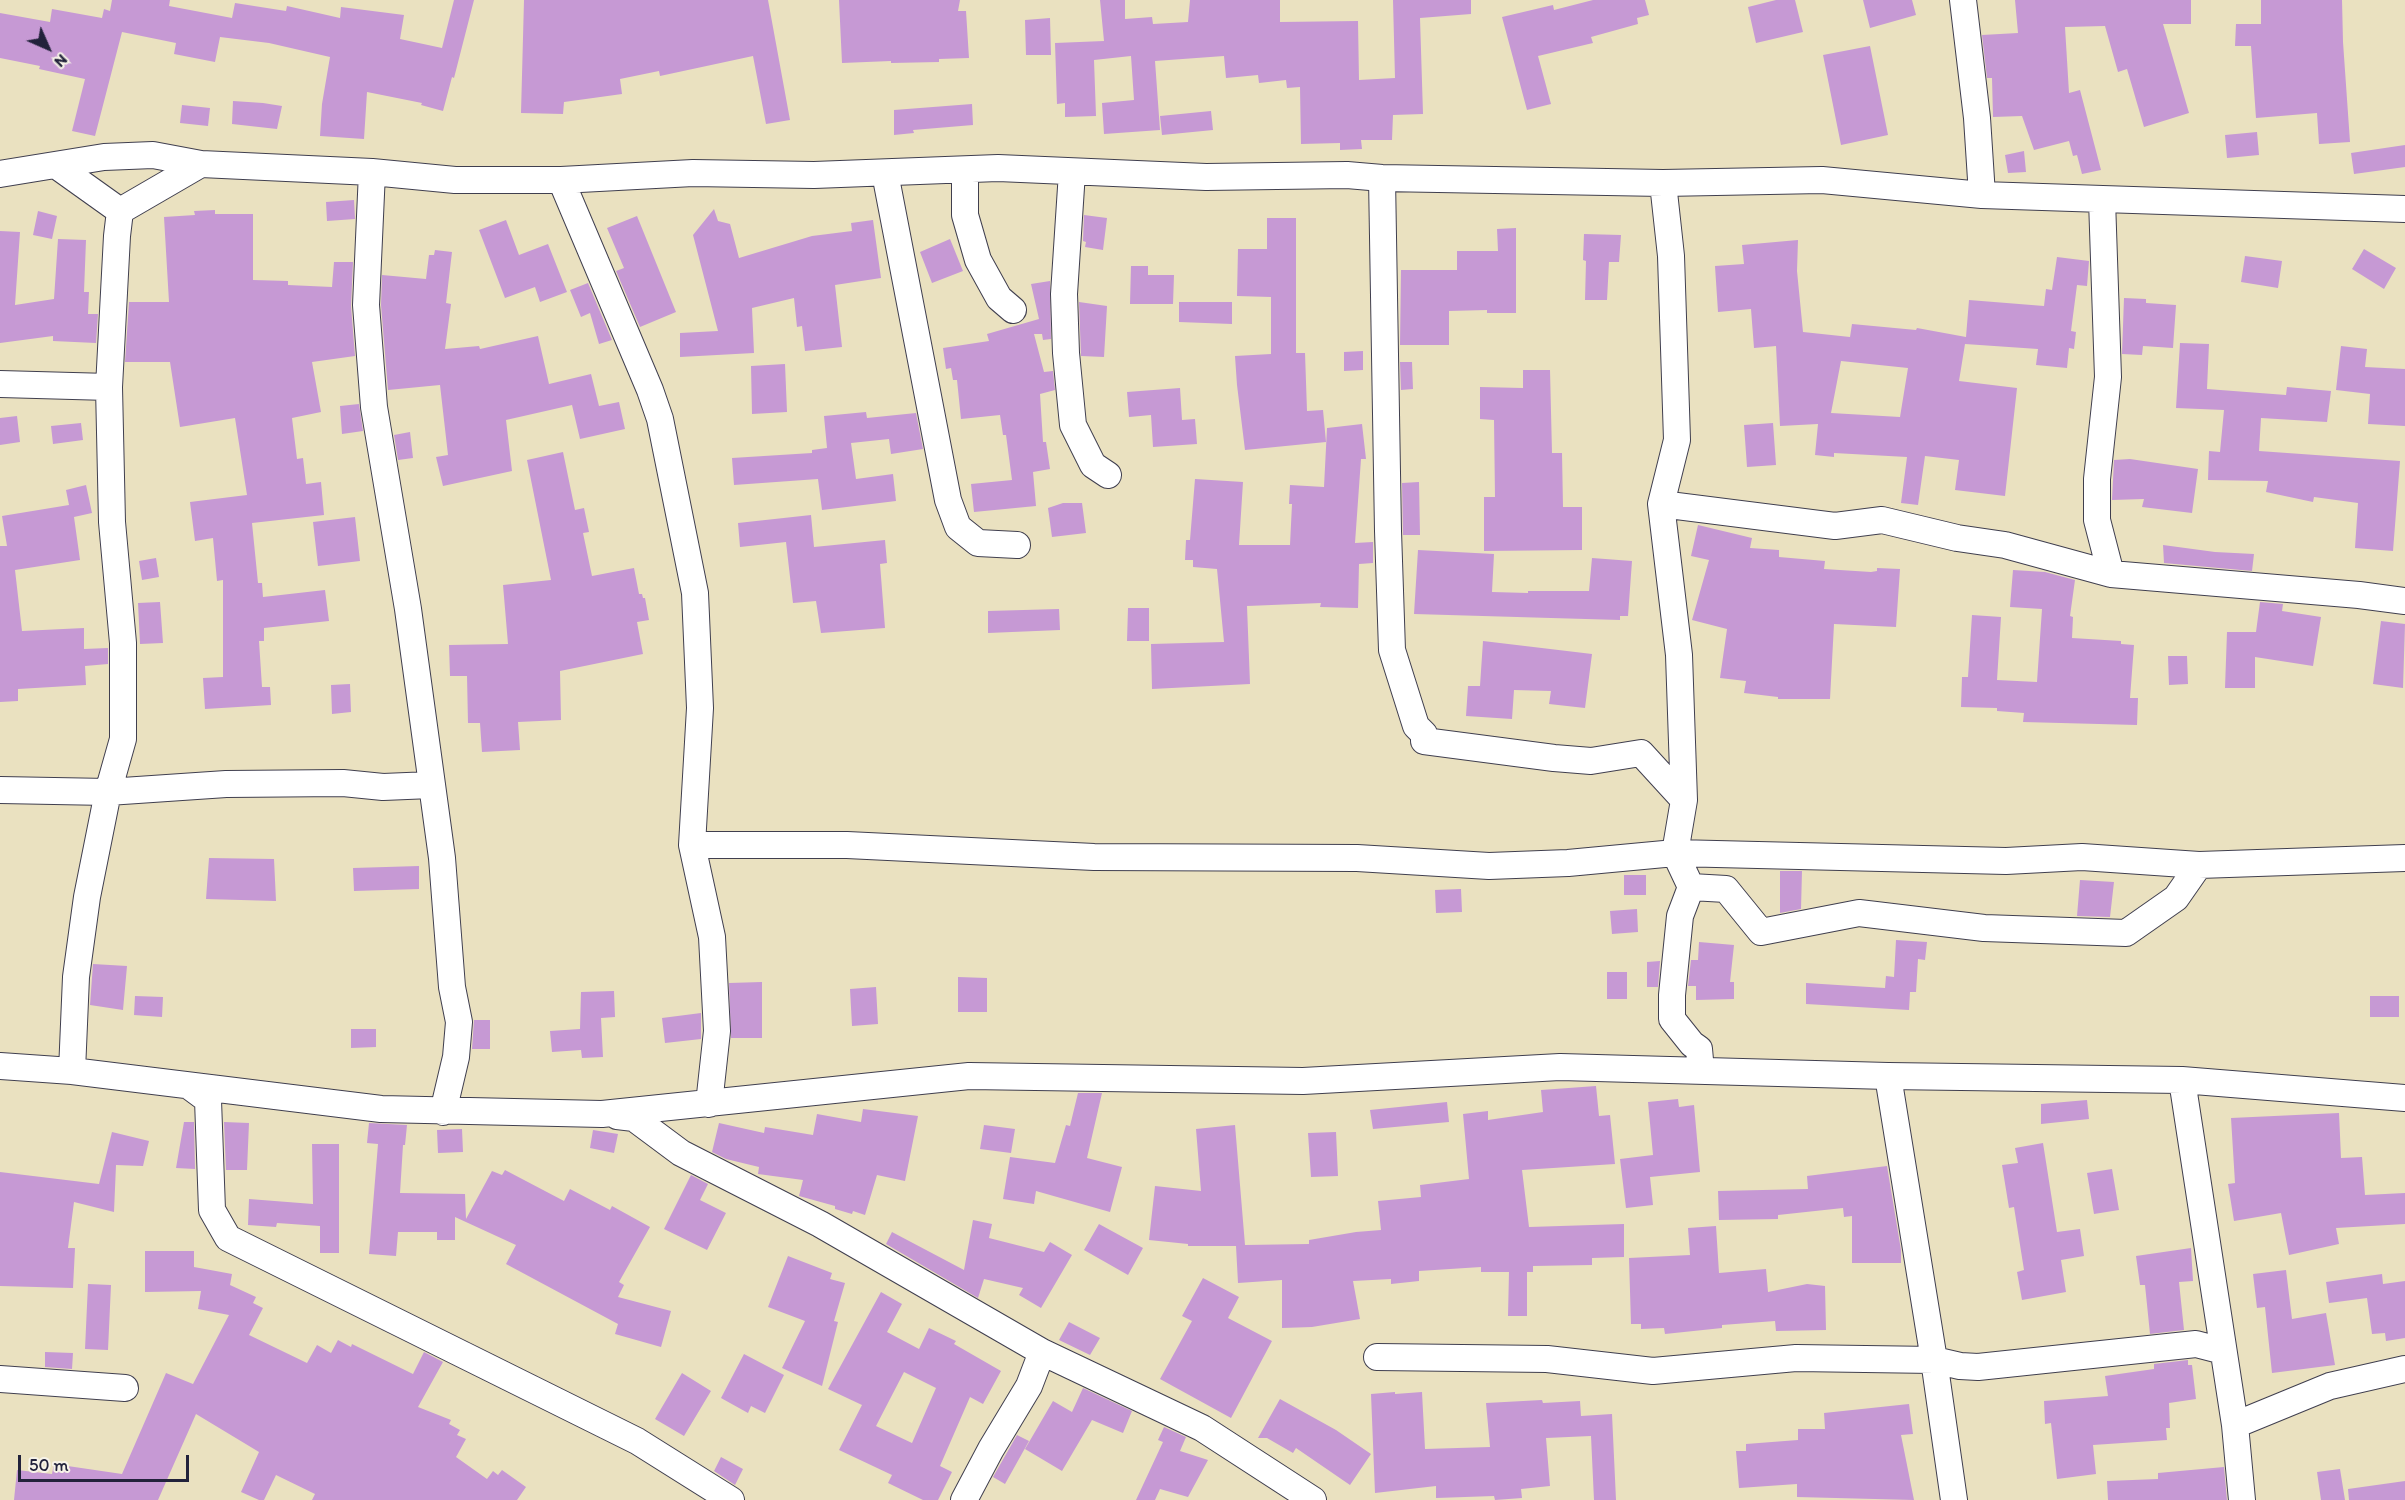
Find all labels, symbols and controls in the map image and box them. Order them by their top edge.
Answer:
north arrow [18,18,78,78]
text: N [51,51,72,72]
scale bar [21,1443,192,1481]
text: 50 m [29,1454,69,1476]

